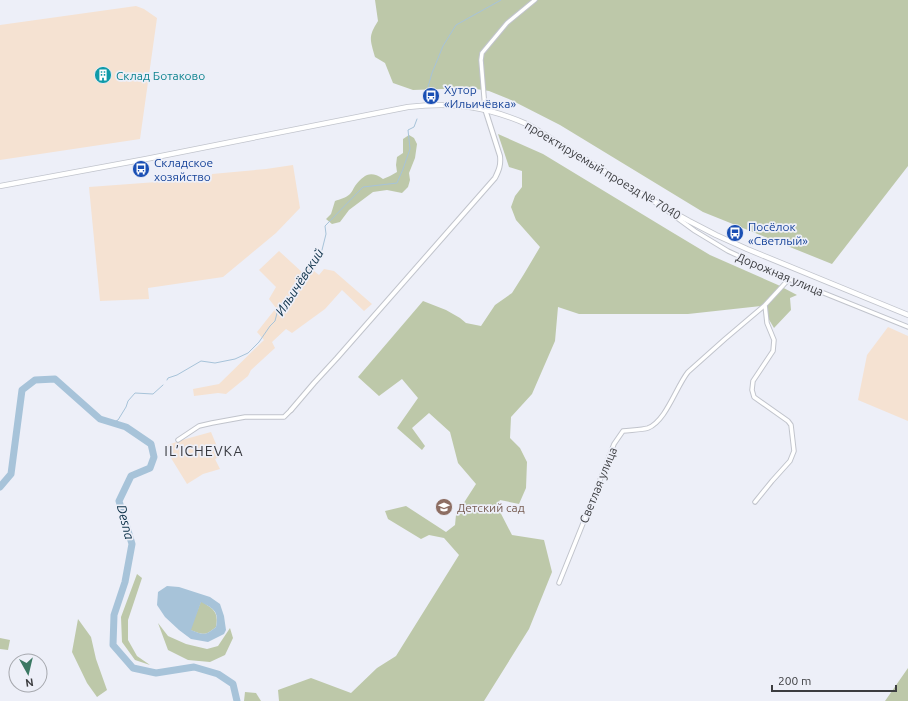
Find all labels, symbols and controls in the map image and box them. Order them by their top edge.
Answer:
building icon: Склад Ботаково [93,65,113,85]
place label: Склад Ботаково [116,69,205,82]
place label: Хутор «Ильичёвка» [444,83,516,110]
bus stop icon: Хутор «Ильичёвка» [421,86,441,106]
street label: проектируемый проезд № 7040 [523,118,683,222]
place label: Складское хозяйство [154,156,213,183]
bus stop icon: Складское хозяйство [131,159,151,179]
place label: Посёлок «Светлый» [748,220,808,247]
bus stop icon: Посёлок «Светлый» [725,223,745,243]
water label: Ильичёвский [272,246,326,318]
street label: Дорожная улица [734,250,826,298]
district label: IL’ICHEVKA [164,443,244,459]
street label: Светлая улица [577,445,619,525]
school or university icon: Детский сад [434,497,454,517]
place label: Детский сад [457,501,525,514]
water label: Desna [115,503,137,541]
north arrow [8,653,48,693]
scale bar [772,667,896,693]
text: 200 m [778,674,811,687]
text: N [24,676,34,689]

